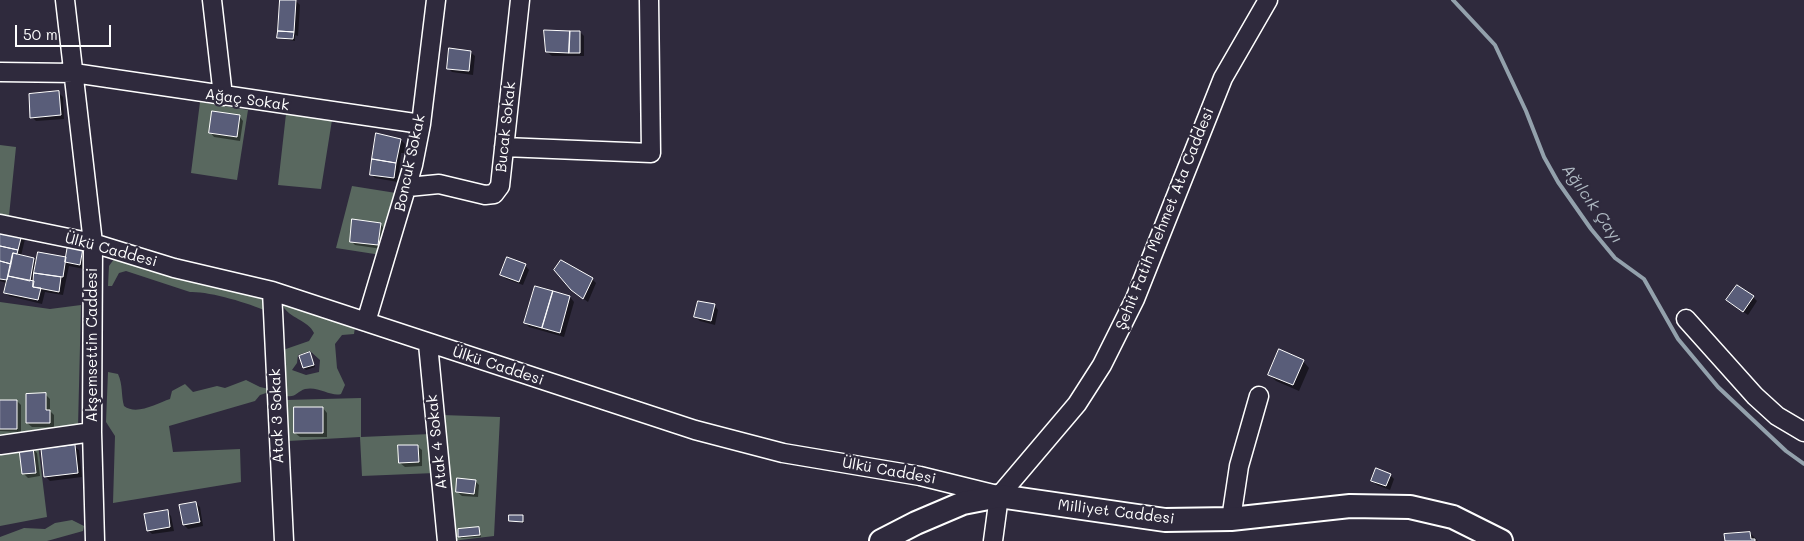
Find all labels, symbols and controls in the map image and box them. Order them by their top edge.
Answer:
scale bar [18,15,114,47]
text: 50 m [23,24,58,44]
street label: Bucak Sokak [492,81,520,173]
street label: Ağaç Sokak [204,85,290,115]
street label: Şehit Fatih Mehmet Ata Caddesi [1112,105,1218,333]
street label: Boncuk Sokak [391,113,429,213]
water label: Ağılcık Çayı [1558,161,1626,247]
street label: Ülkü Caddesi [63,229,159,271]
street label: Akşemsettin Caddesi [83,268,101,422]
street label: Ülkü Caddesi [450,343,546,389]
street label: Atak 3 Sokak [266,368,288,464]
street label: Atak 4 Sokak [423,394,451,490]
street label: Ülkü Caddesi [841,454,937,488]
street label: Milliyet Caddesi [1057,496,1175,528]

